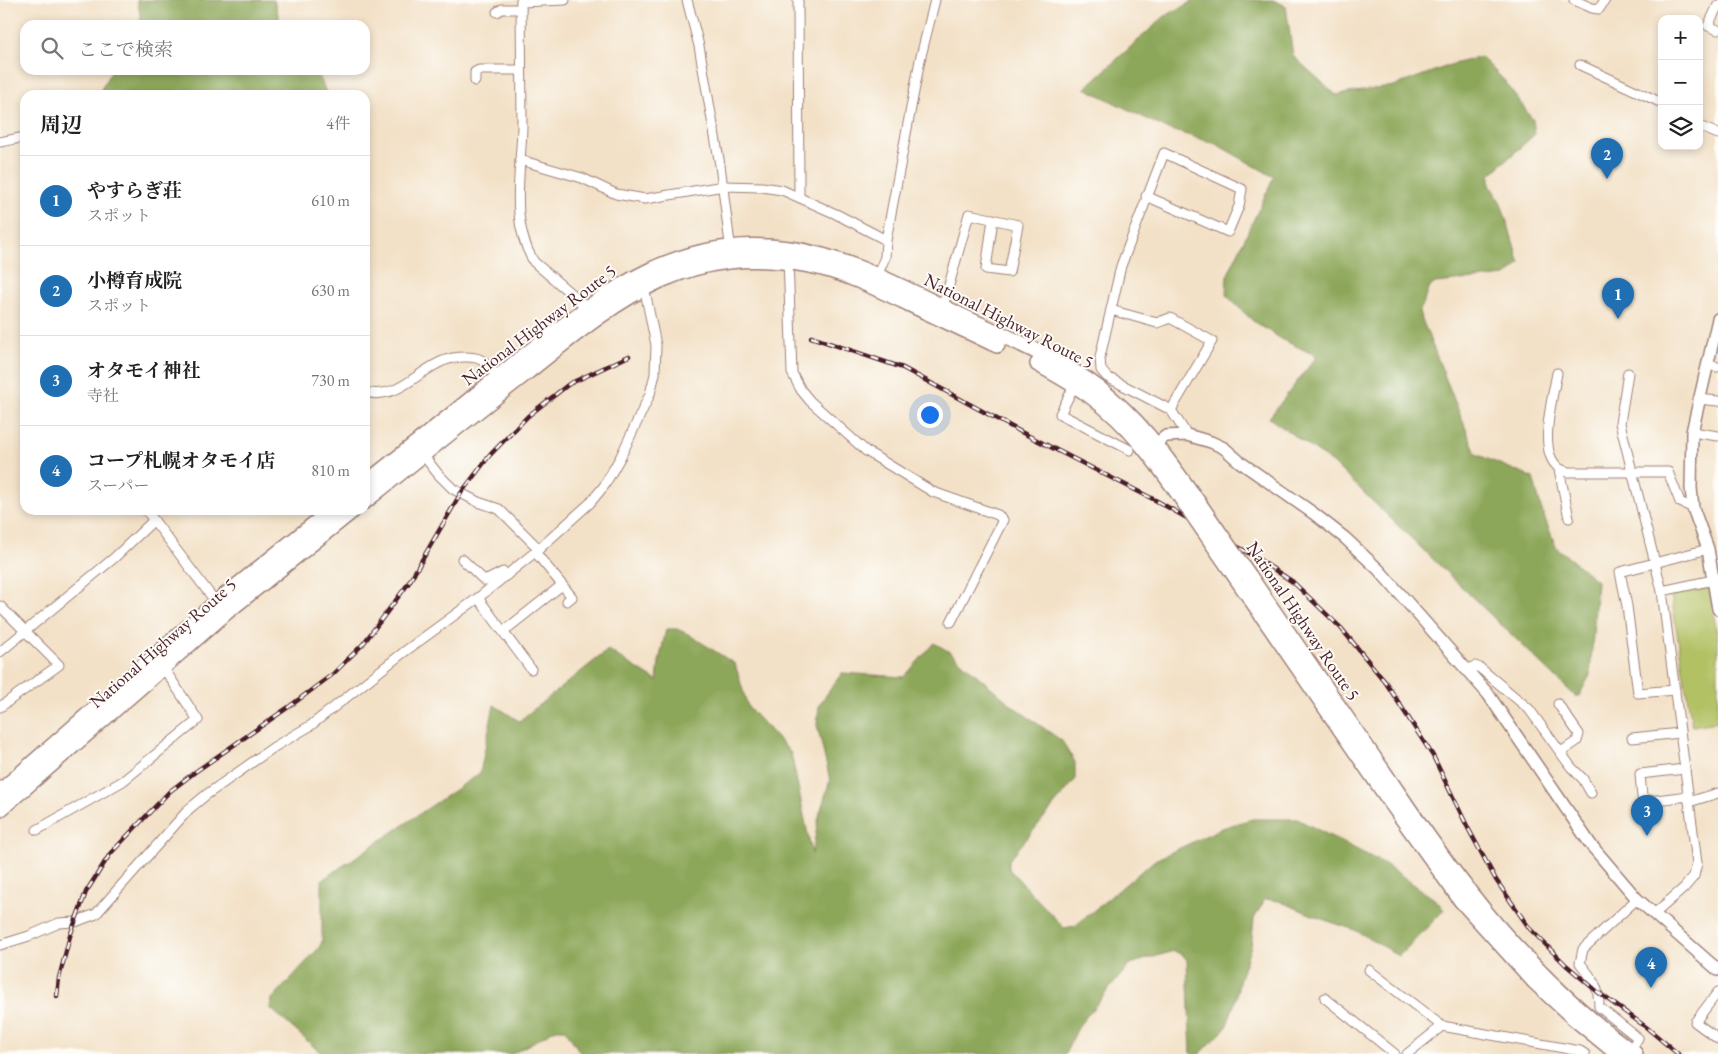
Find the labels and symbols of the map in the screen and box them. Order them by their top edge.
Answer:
pin: 2 [1591,138,1623,179]
street label: National Highway Route 5 [457,259,620,390]
street label: National Highway Route 5 [921,268,1098,373]
pin: 1 [1602,278,1634,319]
your location [917,402,943,428]
street label: National Highway Route 5 [1241,537,1365,705]
street label: National Highway Route 5 [84,572,241,713]
pin: 3 [1631,795,1663,836]
pin: 4 [1635,947,1667,988]

